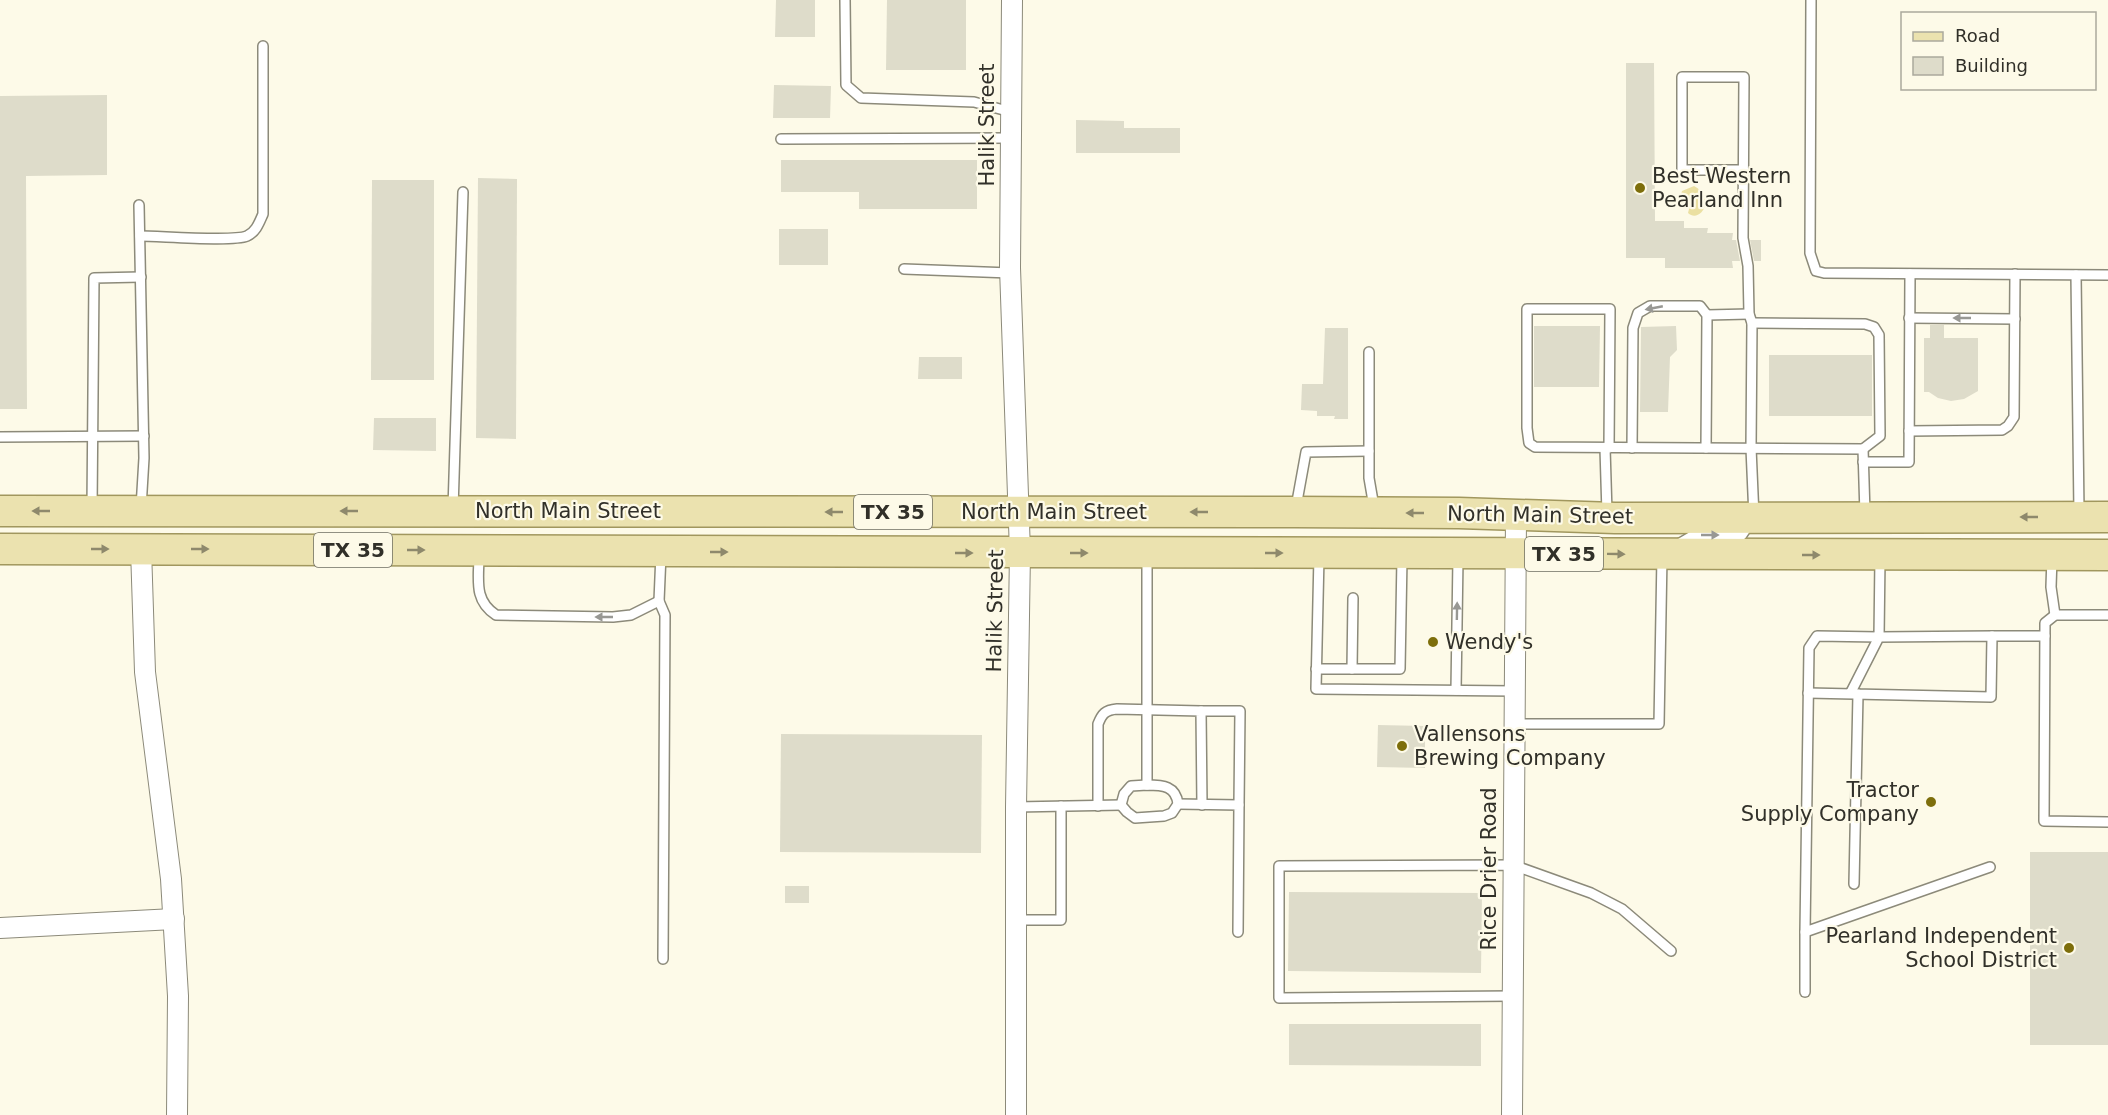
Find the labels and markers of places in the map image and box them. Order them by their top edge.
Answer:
place label: Best Western Pearland Inn [1652,164,1791,212]
marker: Best Western Pearland Inn [1633,181,1647,195]
place label: Wendy's [1445,630,1533,654]
marker: Wendy's [1426,635,1440,649]
place label: Vallensons Brewing Company [1414,722,1606,770]
marker: Vallensons Brewing Company [1395,739,1409,753]
place label: Tractor Supply Company [1741,778,1919,826]
marker: Tractor Supply Company [1924,795,1938,809]
place label: Pearland Independent School District [1826,924,2057,972]
marker: Pearland Independent School District [2062,941,2076,955]

